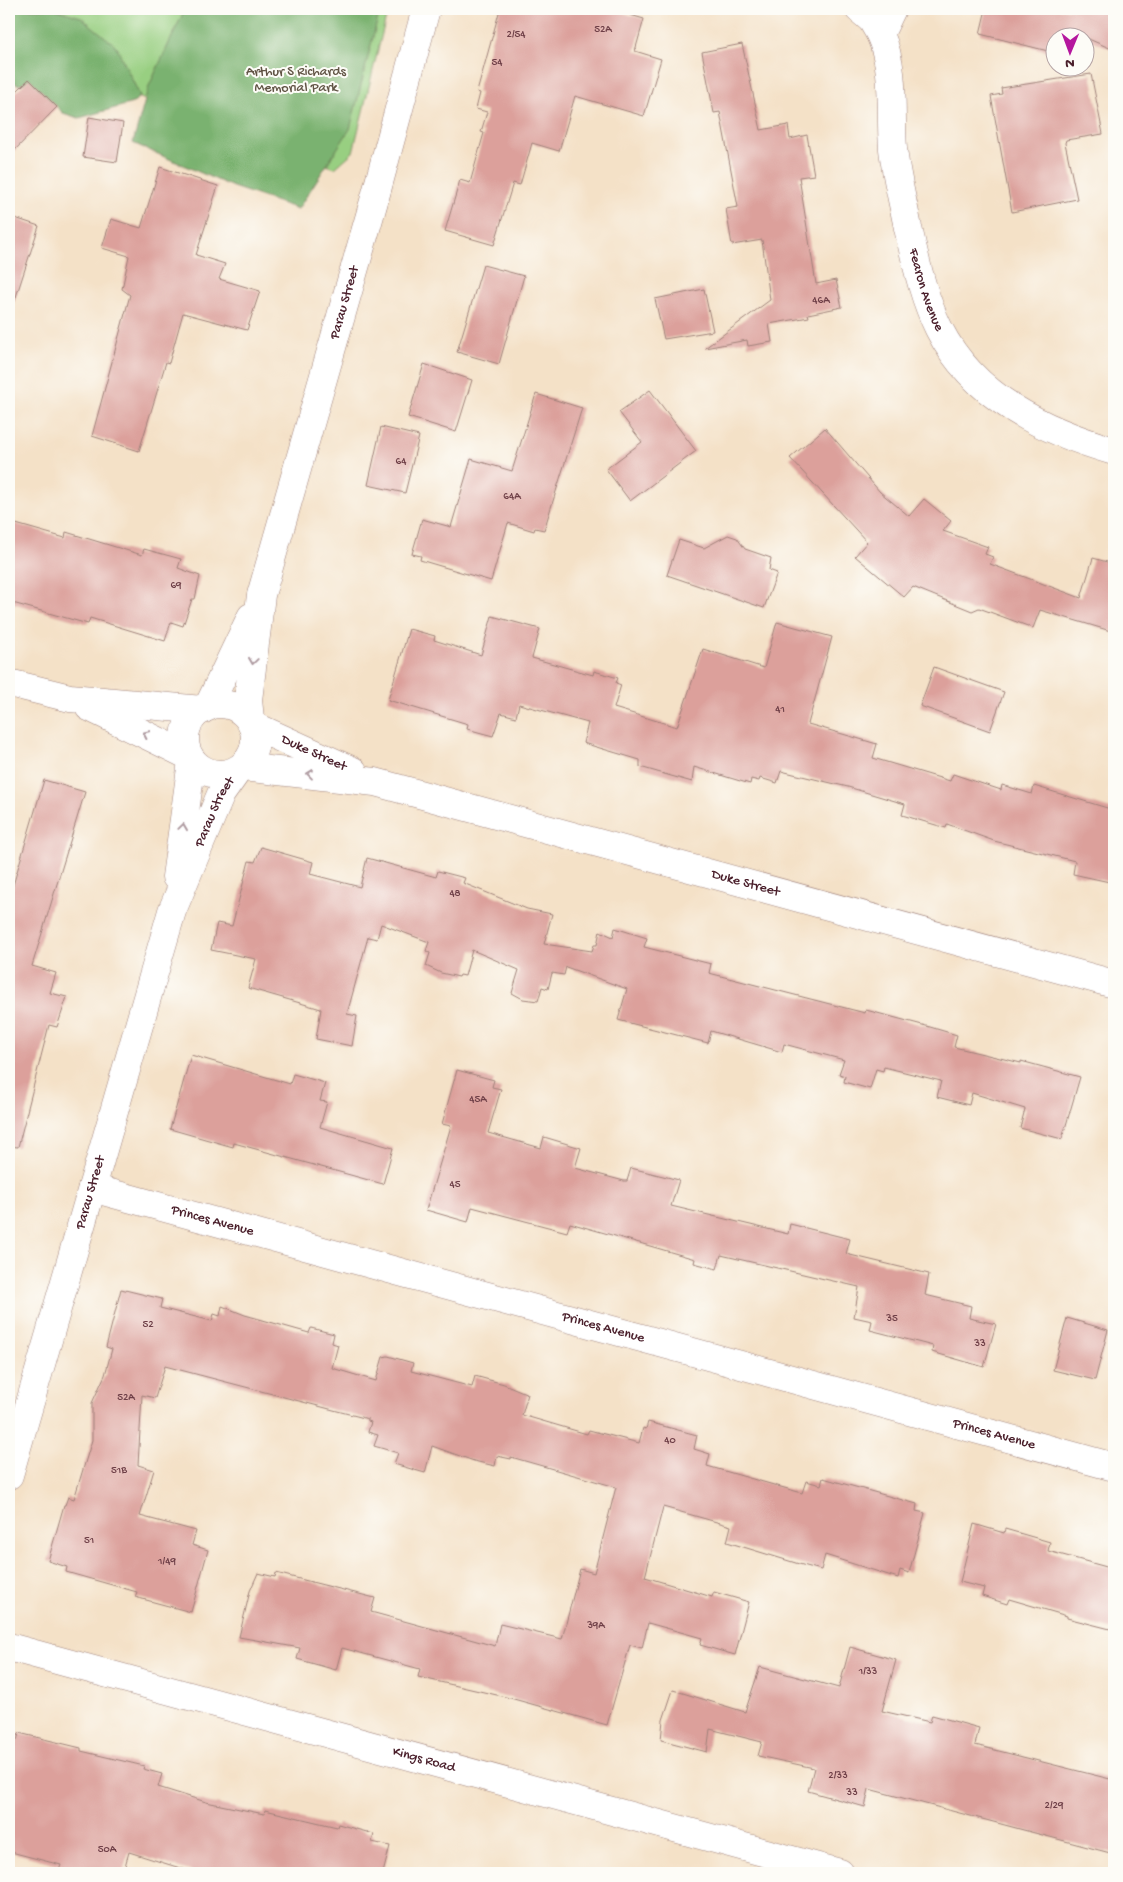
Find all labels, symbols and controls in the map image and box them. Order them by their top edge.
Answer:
house number: 52A [594,24,612,36]
north arrow [1046,28,1096,78]
house number: 2/54 [506,29,526,41]
text: N [1065,54,1075,71]
house number: 54 [492,57,503,69]
park label: Arthur S Richards Memorial Park [246,64,347,97]
street label: Fearon Avenue [904,246,948,335]
street label: Parau Street [326,263,364,342]
house number: 46A [812,295,830,307]
house number: 64 [396,456,407,468]
house number: 64A [503,491,521,503]
house number: 69 [170,580,182,592]
one-way arrow [248,657,258,665]
house number: 41 [775,704,785,716]
one-way arrow [142,729,151,740]
street label: Duke Street [278,731,350,776]
one-way arrow [305,769,314,779]
street label: Parau Street [191,773,240,851]
one-way arrow [177,823,187,832]
street label: Duke Street [709,866,783,901]
house number: 48 [449,888,461,900]
house number: 45A [469,1094,487,1106]
street label: Parau Street [72,1153,110,1232]
house number: 45 [450,1179,461,1191]
street label: Princes Avenue [168,1201,257,1241]
street label: Princes Avenue [559,1308,647,1347]
house number: 35 [885,1313,898,1325]
house number: 52 [142,1319,154,1331]
house number: 33 [973,1338,986,1350]
house number: 52A [117,1392,135,1404]
street label: Princes Avenue [950,1415,1038,1454]
house number: 40 [664,1435,676,1447]
house number: 51B [111,1465,127,1477]
house number: 51 [84,1535,94,1547]
house number: 1/49 [157,1556,176,1568]
house number: 39A [586,1620,605,1632]
house number: 1/33 [858,1666,878,1678]
street label: Kings Road [391,1743,459,1777]
house number: 2/33 [828,1770,848,1782]
house number: 33 [845,1787,858,1799]
house number: 2/29 [1045,1800,1064,1812]
house number: 50A [98,1844,117,1856]

